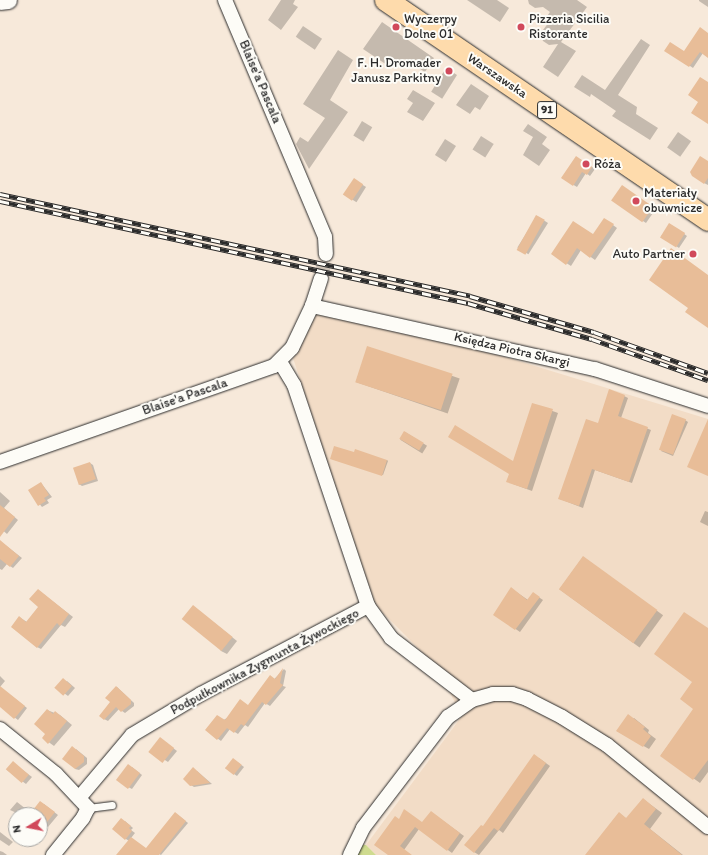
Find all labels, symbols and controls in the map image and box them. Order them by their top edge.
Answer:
place label: Wyczerpy Dolne 01 [404,12,457,43]
place label: Pizzeria Sicilia Ristorante [529,12,610,43]
marker: Wyczerpy Dolne 01 [391,22,401,32]
marker: Pizzeria Sicilia Ristorante [516,22,526,32]
street label: Blaise'a Pascala [235,38,285,126]
street label: Warszawska [464,50,530,102]
place label: F. H. Dromader Janusz Parkitny [352,56,441,87]
marker: F. H. Dromader Janusz Parkitny [444,66,454,76]
road number: 91 [537,100,557,120]
place label: Róża [594,156,621,172]
marker: Róża [581,159,591,169]
place label: Materiały obuwnicze [644,186,702,217]
marker: Materiały obuwnicze [631,196,641,206]
place label: Auto Partner [613,246,685,262]
marker: Auto Partner [688,249,698,259]
street label: Księdza Piotra Skargi [453,329,571,371]
street label: Blaise'a Pascala [141,375,229,419]
street label: Podpułkownika Zygmunta Żywockiego [168,606,362,718]
north arrow [8,807,48,847]
text: N [10,824,24,834]

